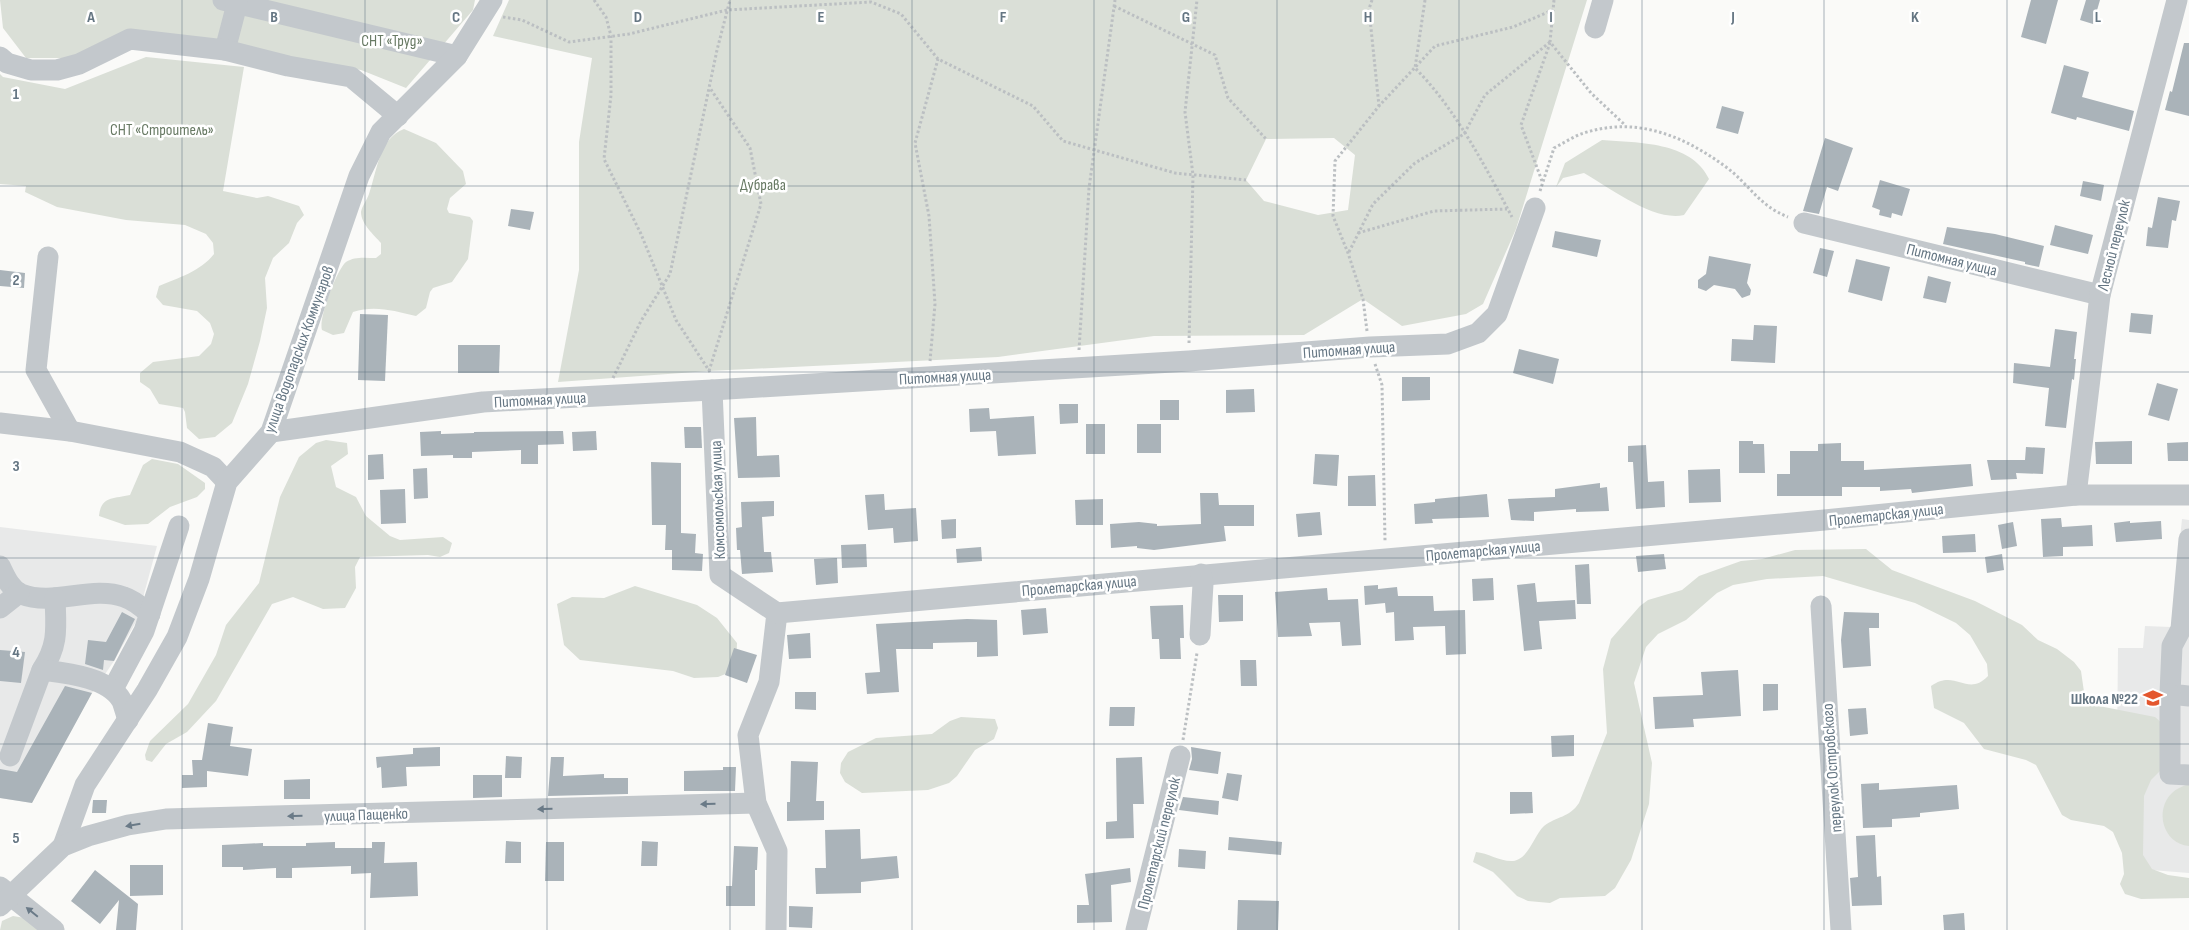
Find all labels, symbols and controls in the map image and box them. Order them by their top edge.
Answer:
text: A [86,8,95,27]
text: B [270,8,278,27]
text: C [452,8,460,27]
text: D [634,8,642,27]
text: E [818,8,825,27]
text: F [1000,8,1007,27]
text: G [1182,8,1190,27]
text: H [1364,8,1372,27]
text: I [1549,8,1553,27]
text: J [1730,8,1735,27]
text: K [1911,8,1919,27]
text: L [2095,8,2102,27]
park label: СНТ «Труд» [361,32,423,51]
text: 1 [13,85,20,104]
park label: СНТ «Строитель» [110,121,214,140]
park label: Дубрава [740,176,786,195]
street label: Лесной переулок [2094,197,2135,294]
street label: Питомная улица [1905,240,1999,281]
street label: улица Водопадских Коммунаров [260,263,338,436]
text: 2 [12,271,20,290]
street label: Питомная улица [1302,338,1396,363]
street label: Питомная улица [898,366,992,389]
street label: Питомная улица [493,389,587,412]
street label: Комсомольская улица [707,440,730,560]
text: 3 [12,457,20,476]
street label: Пролетарская улица [1828,500,1944,531]
street label: Пролетарская улица [1425,537,1541,566]
street label: Пролетарская улица [1021,572,1137,601]
text: 4 [12,643,20,662]
school or university icon: Школа №22 [2142,687,2164,709]
place label: Школа №22 [2071,690,2138,709]
street label: переулок Островского [1819,703,1846,833]
street label: Пролетарский переулок [1134,774,1185,911]
one-way arrow [699,801,715,809]
street label: улица Пащенко [324,805,408,826]
one-way arrow [537,805,553,813]
one-way arrow [287,812,303,820]
one-way arrow [125,821,141,829]
text: 5 [12,829,20,848]
one-way arrow [26,907,39,918]

